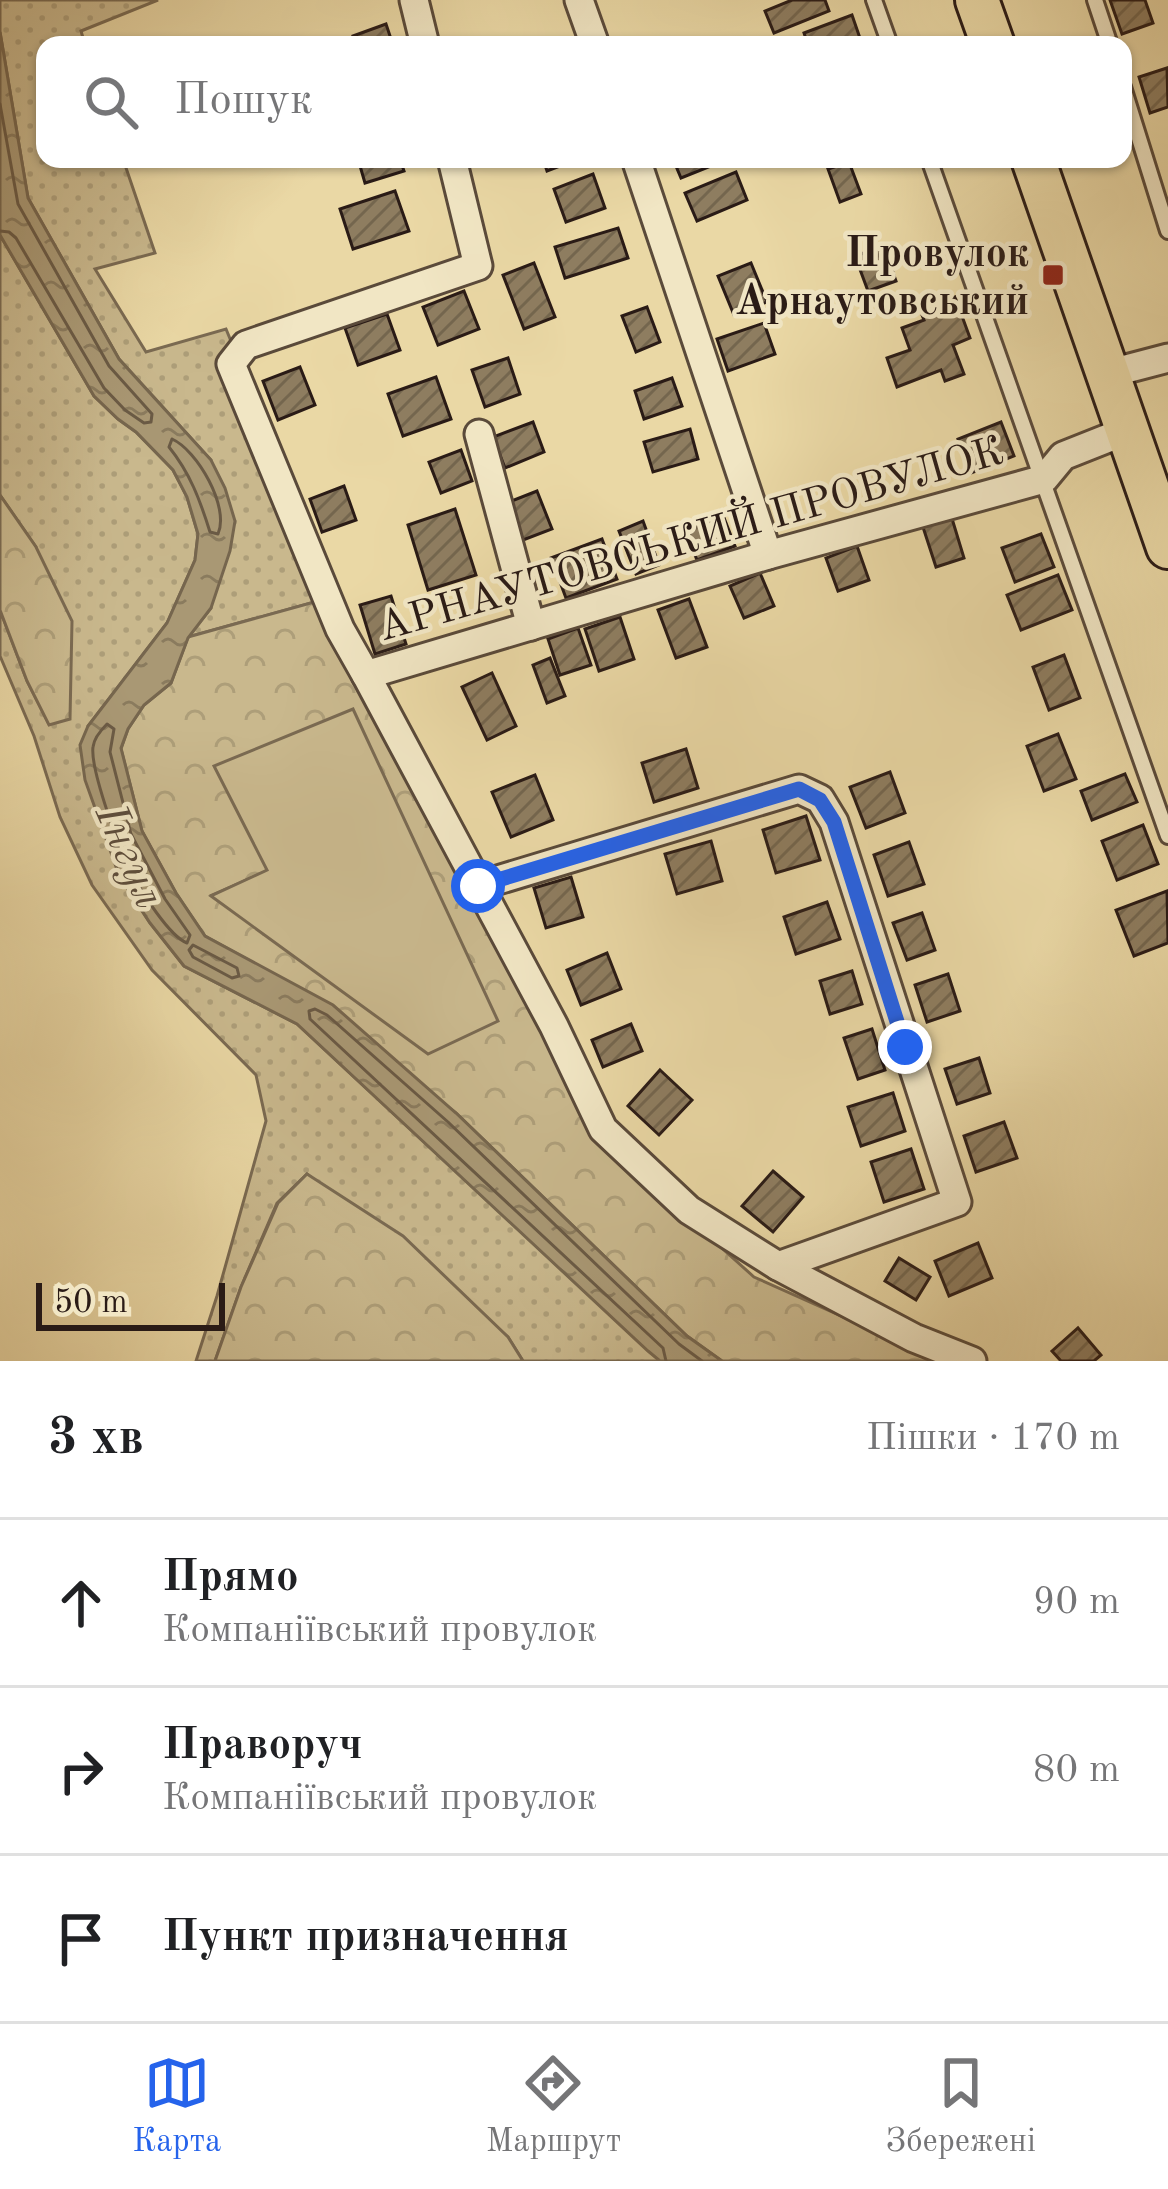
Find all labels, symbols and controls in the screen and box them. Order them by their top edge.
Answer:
search box [36,36,1132,168]
icon: search [78,69,144,135]
text: Пошук [174,79,313,124]
place label: Провулок Арнаутовський [735,234,1029,324]
marker: Провулок Арнаутовський [1040,262,1066,288]
street label: АРНАУТОВСЬКИЙ ПРОВУЛОК [371,423,1009,650]
water label: Інгул [85,797,171,916]
route start [451,859,505,913]
route end [878,1020,932,1074]
scale bar [36,1277,225,1330]
text: 50 m [54,1287,128,1320]
text: 3 хв [48,1414,144,1465]
text: Пішки · 170 m [866,1419,1120,1458]
text: Прямо [162,1556,299,1601]
icon: ahead [48,1570,114,1636]
text: 90 m [1033,1583,1120,1622]
text: Компаніївський провулок [162,1611,597,1650]
text: Праворуч [162,1724,363,1769]
icon: right [48,1738,114,1804]
text: 80 m [1033,1751,1120,1790]
text: Компаніївський провулок [162,1779,597,1818]
icon: arrive [48,1906,114,1972]
text: Пункт призначення [162,1916,569,1961]
tab: Карта [132,2050,221,2163]
tab: Маршрут [486,2050,621,2163]
tab: Збережені [886,2050,1036,2163]

